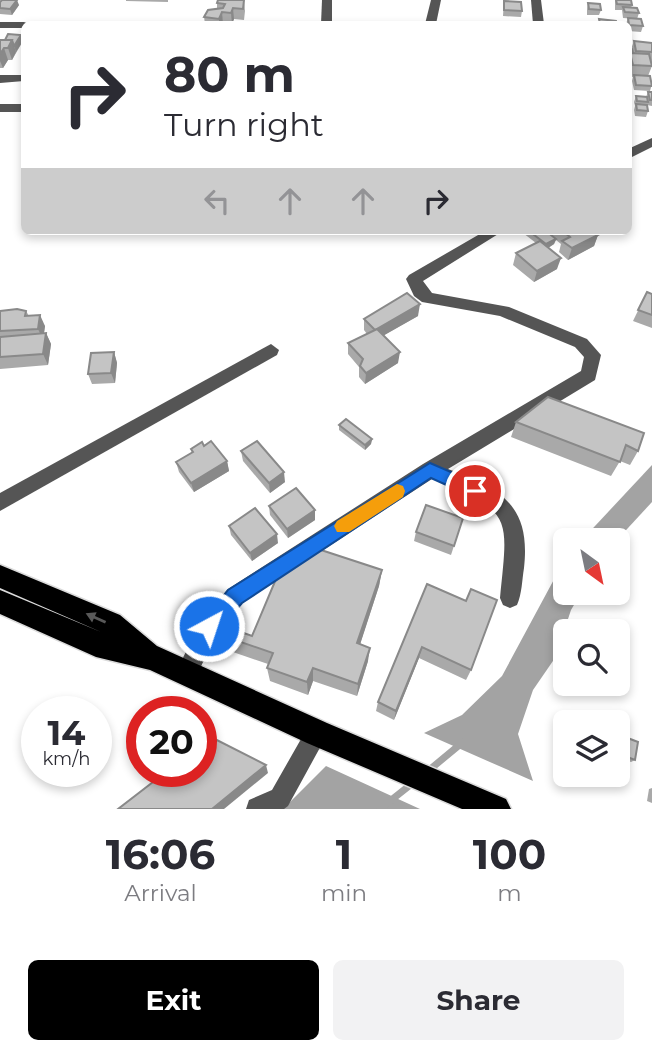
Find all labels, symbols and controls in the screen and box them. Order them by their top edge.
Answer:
text: 80 m [164,45,295,104]
icon: right [49,49,140,140]
text: Turn right [164,105,324,144]
icon: left [198,182,236,220]
icon: ahead [271,182,309,220]
icon: ahead [344,182,382,220]
icon: right [417,182,455,220]
pin [445,461,505,521]
icon: arrive [456,472,494,510]
north arrow [553,528,630,606]
map controls [553,528,630,787]
position arrow [172,589,246,663]
one-way arrow [86,612,106,624]
button: search [553,619,630,696]
speed limit sign: 20 [126,696,217,787]
button: layers [553,710,630,787]
text: 14 [48,711,85,754]
text: km/h [42,748,91,770]
text: 16:06 [106,828,215,880]
text: 1 [336,828,352,880]
text: 100 [473,828,546,880]
text: Arrival [124,879,197,907]
text: min [321,879,367,907]
text: m [497,879,522,907]
button: Exit [28,960,319,1040]
button: Share [333,960,624,1040]

